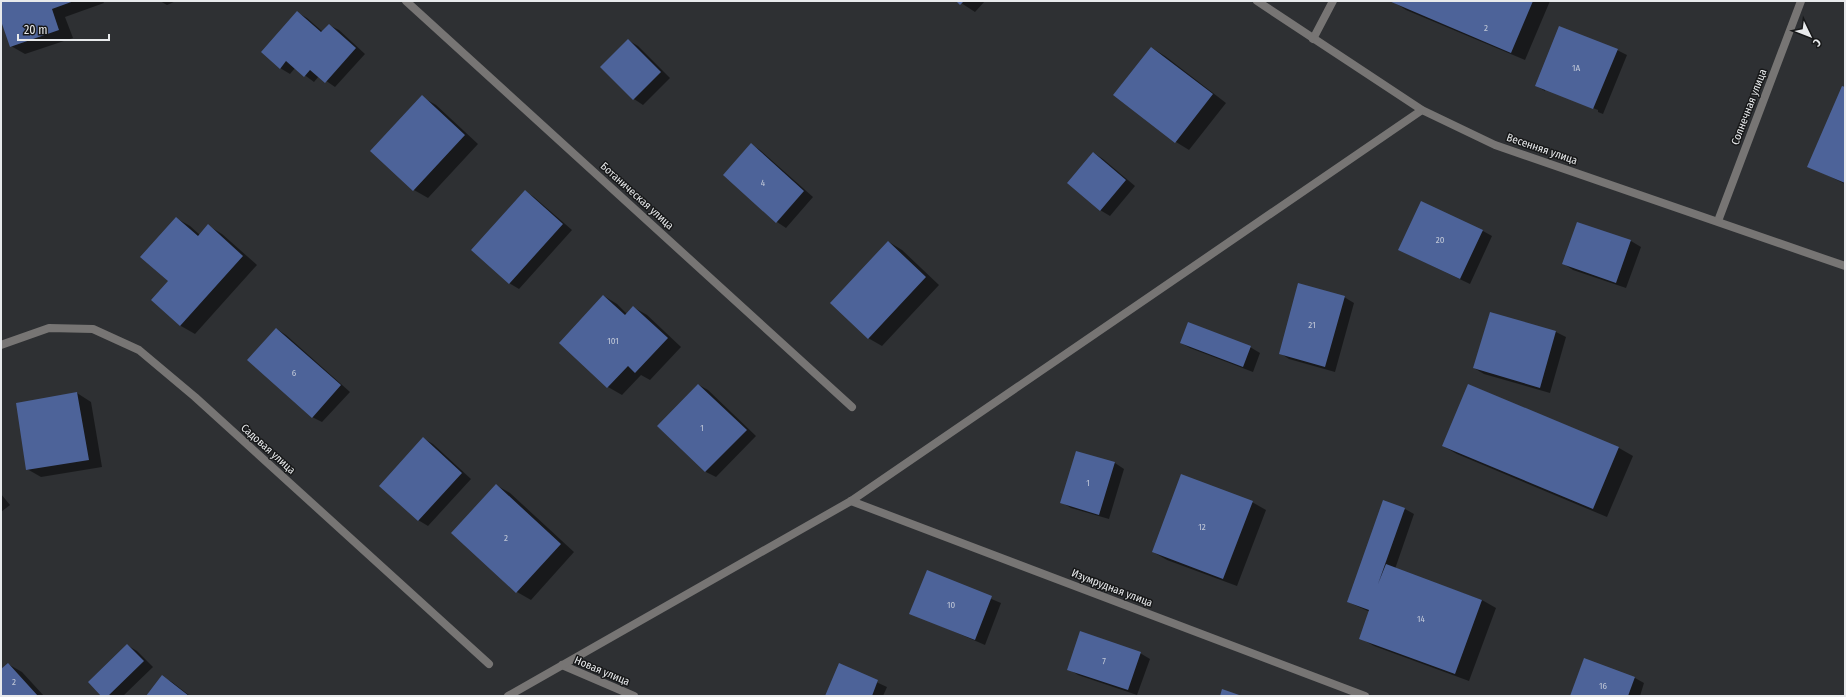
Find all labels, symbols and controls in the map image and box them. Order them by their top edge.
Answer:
scale bar [18,16,109,42]
north arrow [1790,16,1830,56]
text: 20 m [24,23,48,37]
house number: 2 [1484,23,1488,33]
text: С [1810,36,1824,49]
house number: 1А [1572,63,1580,73]
street label: Солнечная улица [1729,67,1769,147]
street label: Весенняя улица [1505,131,1579,167]
street label: Ботаническая улица [598,160,676,232]
house number: 4 [761,178,766,188]
house number: 20 [1436,235,1445,245]
house number: 21 [1308,320,1316,330]
house number: 101 [607,336,619,346]
house number: 6 [292,368,297,378]
street label: Садовая улица [238,421,298,477]
house number: 1 [700,423,704,433]
house number: 1 [1086,478,1090,488]
house number: 12 [1198,522,1206,532]
house number: 2 [504,533,508,543]
street label: Изумрудная улица [1070,567,1154,609]
house number: 10 [947,600,955,610]
house number: 14 [1417,614,1426,624]
street label: Новая улица [572,654,632,688]
house number: 7 [1102,656,1106,666]
house number: 2 [12,677,16,687]
house number: 16 [1599,681,1608,691]

